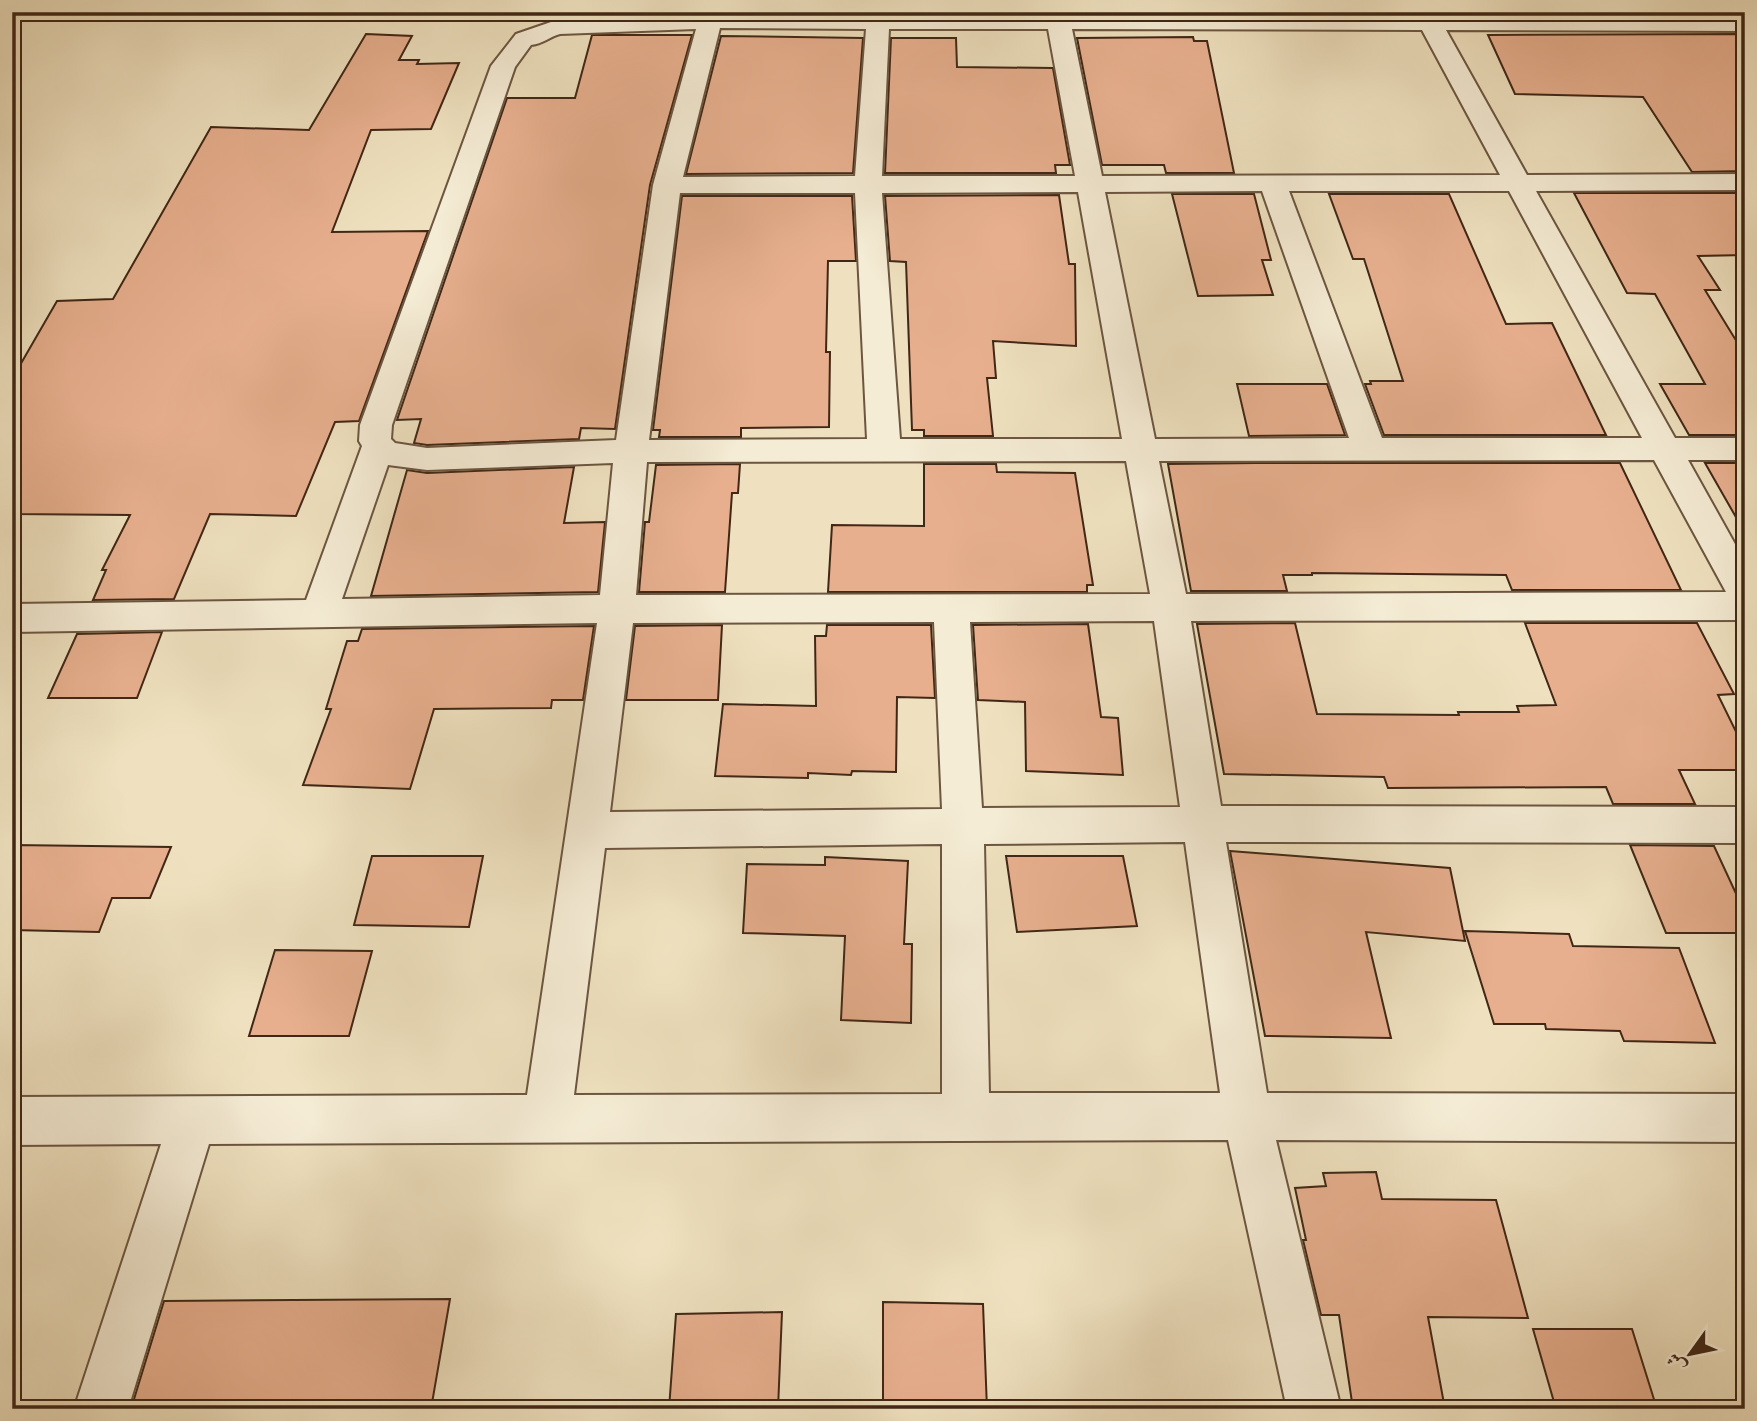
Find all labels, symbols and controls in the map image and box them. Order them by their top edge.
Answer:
north arrow [1656,1320,1726,1390]
text: ش [1661,1347,1693,1377]

